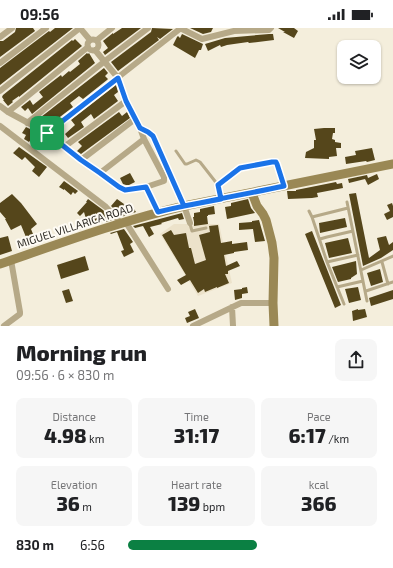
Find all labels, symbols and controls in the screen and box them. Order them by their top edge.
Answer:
text: 09:56 [20,5,59,23]
map controls [337,40,381,84]
button: layers [337,40,381,84]
pin [30,116,64,150]
icon: arrive [36,122,58,144]
street label: MIGUEL VILLARICA ROAD [15,201,135,250]
text: Morning run [16,339,147,365]
button: share [335,339,377,381]
text: 09:56 · 6 × 830 m [16,367,114,383]
text: Distance [52,410,96,423]
text: Time [184,410,209,423]
text: Pace [307,410,331,423]
text: 4.98 [44,423,87,447]
text: 31:17 [174,423,219,447]
text: 6:17 [289,423,326,447]
text: km [87,432,104,445]
text: /km [326,432,349,445]
text: Elevation [51,478,98,491]
text: Heart rate [171,478,222,491]
text: kcal [309,478,329,491]
text: 36 [56,491,80,515]
text: 139 [168,491,200,515]
text: 366 [301,491,337,515]
text: m [80,500,92,513]
text: bpm [200,500,225,513]
text: 830 m [16,537,54,553]
text: 6:56 [80,537,105,553]

